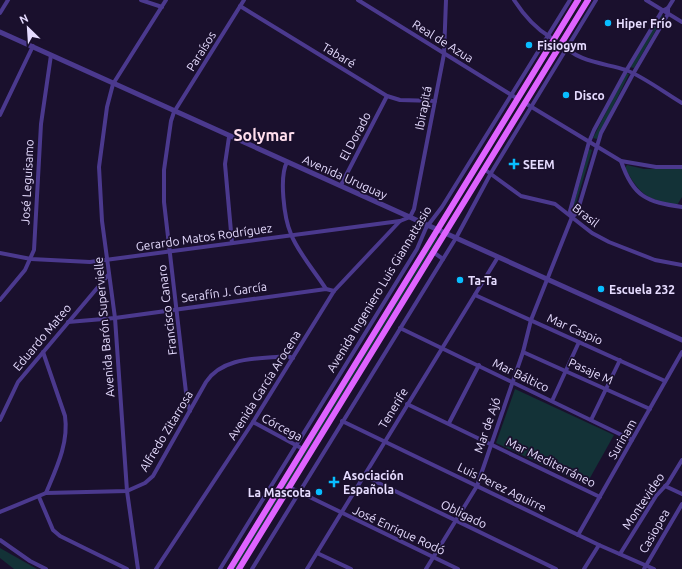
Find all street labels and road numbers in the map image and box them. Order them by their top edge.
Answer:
street label: Real de Azua [410,17,476,65]
street label: Paraísos [184,29,218,73]
street label: Tabaré [320,40,358,70]
street label: Ibirapitá [412,85,434,131]
street label: El Dorado [337,110,373,162]
street label: José Leguisamo [18,139,36,225]
street label: Avenida Uruguay [301,153,389,202]
street label: Brasil [570,201,602,229]
street label: Avenida Ingeniero Luis Giannattasio [324,204,434,374]
street label: Gerardo Matos Rodríguez [135,221,274,253]
street label: Avenida Barón Supervielle [91,256,117,398]
street label: Francisco Canaro [155,264,179,356]
street label: Serafín J. García [180,280,268,304]
street label: Eduardo Mateo [10,301,74,373]
street label: Mar Caspio [545,311,605,347]
street label: Avenida García Arocena [225,328,303,442]
street label: Pasaje M [567,355,615,387]
street label: Mar Báltico [491,356,551,394]
street label: Tenerife [376,385,410,431]
street label: Alfredo Zitarrosa [137,388,195,474]
street label: Mar de Ajó [471,395,503,455]
street label: Córcega [259,411,305,443]
street label: Surinam [605,417,639,461]
street label: Mar Mediterráneo [504,435,598,489]
street label: Luis Perez Aguirre [456,460,548,514]
street label: Montevideo [619,470,667,532]
street label: Obligado [439,497,489,531]
street label: José Enrique Rodó [351,503,447,557]
street label: Casiopea [636,507,672,555]

